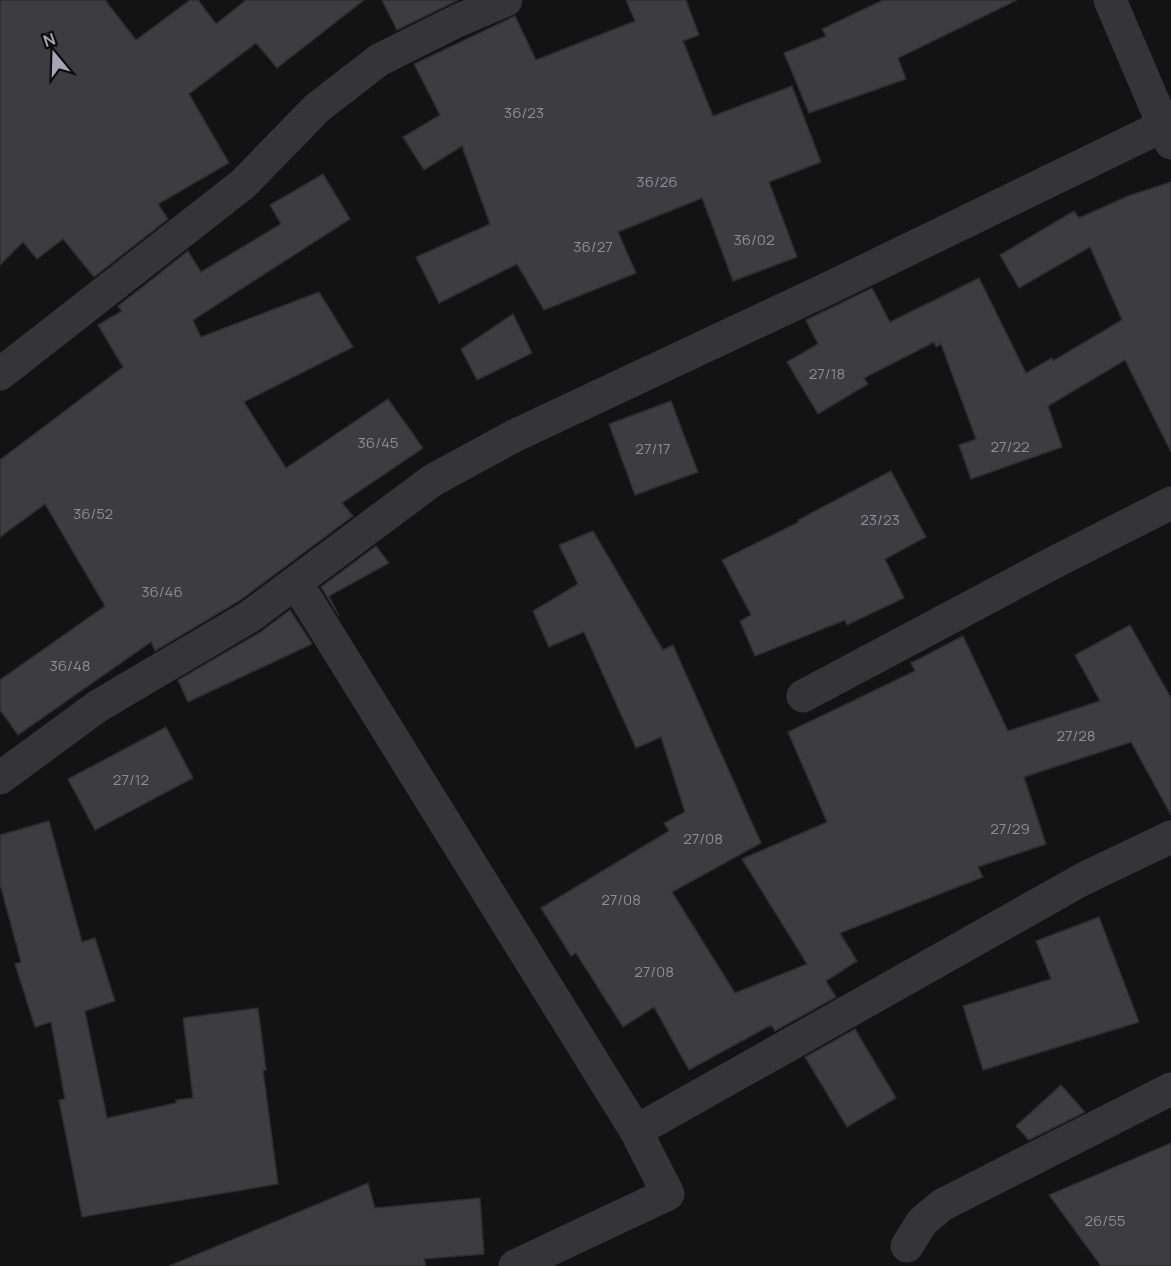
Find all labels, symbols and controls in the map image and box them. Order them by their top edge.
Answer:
north arrow [24,24,84,84]
text: N [40,28,58,52]
house number: 36/23 [504,102,544,123]
house number: 36/26 [636,171,678,192]
house number: 36/02 [733,229,775,250]
house number: 36/27 [573,236,613,257]
house number: 27/18 [809,363,845,384]
house number: 36/45 [358,432,398,453]
house number: 27/22 [991,436,1030,457]
house number: 27/17 [635,438,671,459]
house number: 36/52 [73,503,113,524]
house number: 23/23 [860,509,900,530]
house number: 36/46 [141,581,183,602]
house number: 36/48 [50,655,90,676]
house number: 27/28 [1056,725,1096,746]
house number: 27/12 [113,769,149,790]
house number: 27/29 [990,818,1030,839]
house number: 27/08 [683,828,723,849]
house number: 27/08 [601,889,641,910]
house number: 27/08 [634,961,674,982]
house number: 26/55 [1085,1210,1126,1231]

